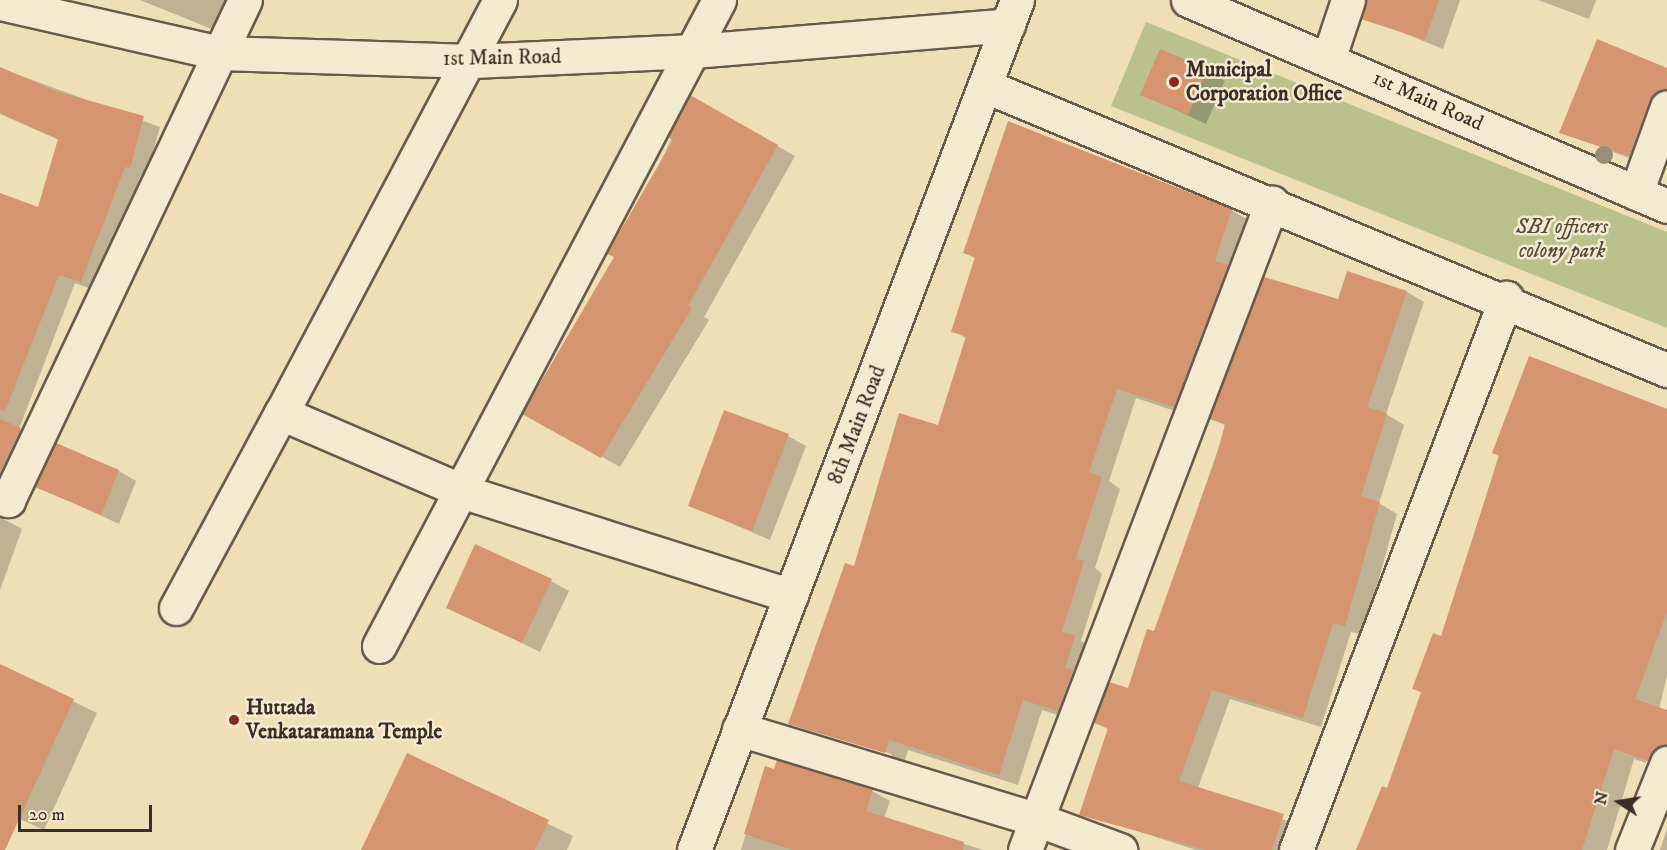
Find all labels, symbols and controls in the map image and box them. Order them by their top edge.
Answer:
street label: 1st Main Road [443,44,561,72]
place label: Municipal Corporation Office [1186,57,1342,107]
street label: 1st Main Road [1369,65,1487,137]
marker: Municipal Corporation Office [1167,75,1181,89]
park label: SBI officers colony park [1516,214,1608,264]
street label: 8th Main Road [823,362,891,488]
place label: Huttada Venkataramana Temple [246,695,442,745]
marker: Huttada Venkataramana Temple [227,713,241,727]
north arrow [1589,772,1649,832]
text: N [1590,790,1613,807]
scale bar [21,793,154,831]
text: 20 m [29,804,65,826]

